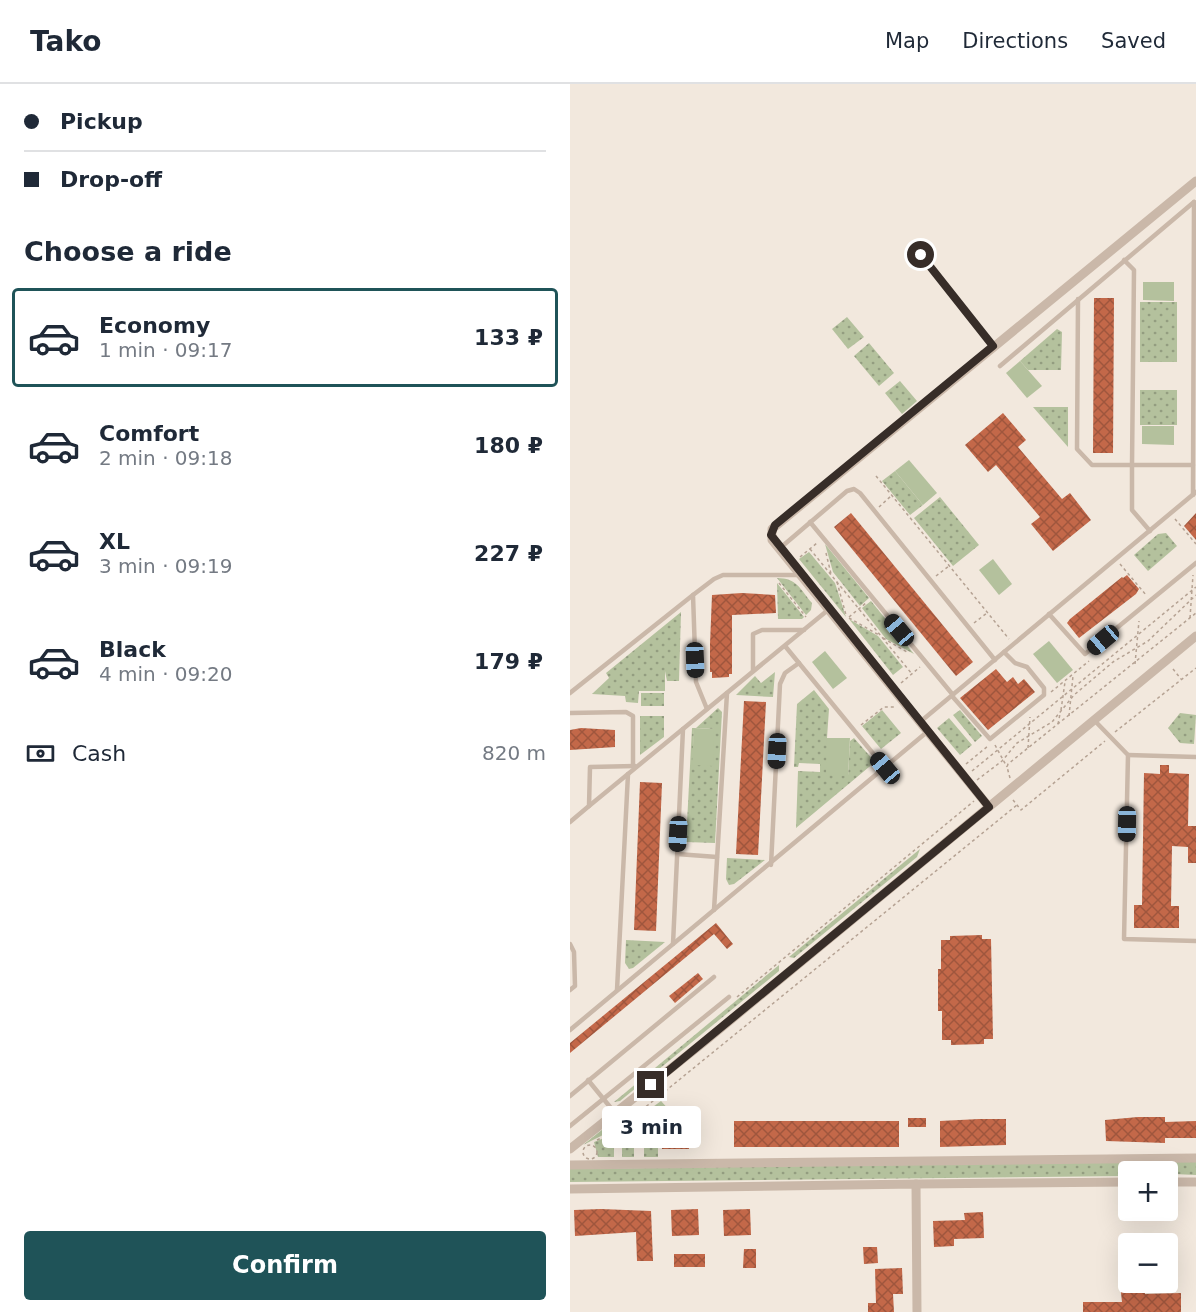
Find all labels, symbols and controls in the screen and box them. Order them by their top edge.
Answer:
text: Tako [30,25,102,58]
text: Map [885,29,929,53]
text: Directions [962,29,1068,53]
text: Saved [1101,29,1166,53]
text: Pickup [60,109,143,134]
text: Drop-off [60,167,162,192]
text: Choose a ride [24,236,232,267]
route start [907,241,934,268]
icon: car [27,311,81,365]
text: Economy [99,313,210,338]
text: 133 ₽ [474,325,543,350]
text: 1 min · 09:17 [99,338,233,362]
icon: car [27,419,81,473]
text: Comfort [99,421,199,446]
text: 180 ₽ [474,433,543,458]
text: 2 min · 09:18 [99,446,233,470]
icon: car [27,527,81,581]
text: XL [99,529,130,554]
text: 227 ₽ [474,541,543,566]
text: 3 min · 09:19 [99,554,233,578]
car [881,610,917,650]
car [1083,622,1123,658]
icon: car [27,635,81,689]
text: Black [99,637,166,662]
car [685,642,705,678]
text: 179 ₽ [474,649,543,674]
text: 4 min · 09:20 [99,662,233,686]
car [767,733,787,769]
icon: cash [24,737,57,770]
text: Cash [72,741,126,766]
text: 820 m [482,741,546,765]
car [867,748,903,788]
car [1118,806,1136,842]
car [668,816,688,852]
route end [637,1071,664,1098]
callout: 3 min [602,1106,700,1148]
text: 3 min [620,1115,683,1139]
map controls [1118,1161,1178,1293]
button: + [1118,1161,1178,1221]
button: Confirm [24,1231,546,1300]
button: − [1118,1233,1178,1293]

